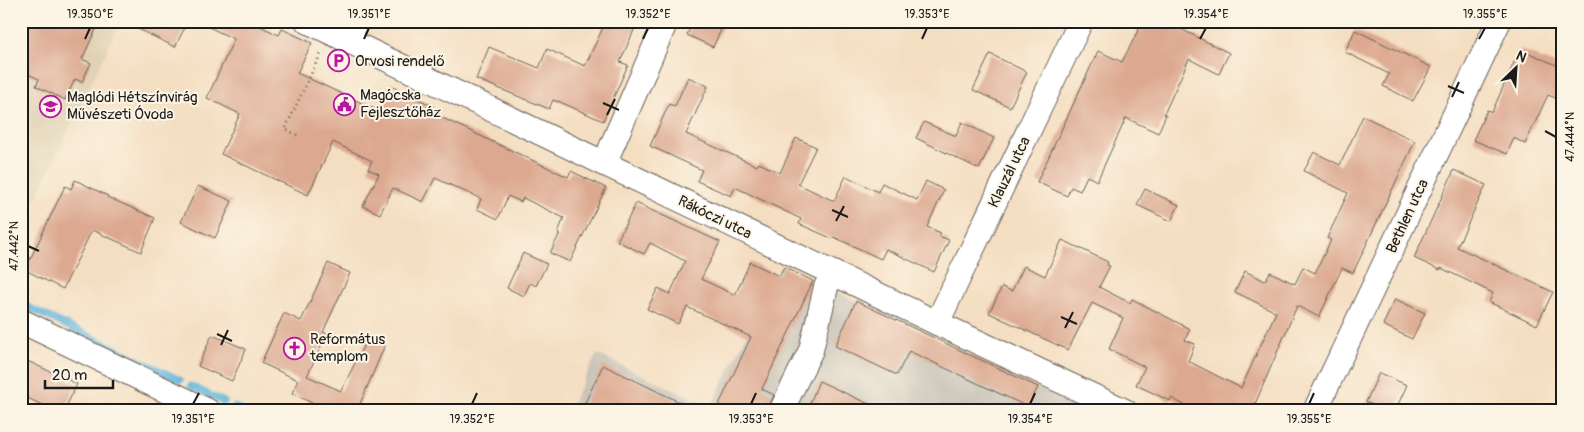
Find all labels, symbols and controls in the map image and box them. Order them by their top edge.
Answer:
text: 19.350°E [67,7,113,22]
text: 19.351°E [348,7,390,22]
text: 19.352°E [626,7,670,22]
text: 19.353°E [905,7,949,22]
text: 19.354°E [1183,7,1229,22]
text: 19.355°E [1463,7,1507,22]
north arrow [1492,42,1542,92]
text: N [1513,47,1529,66]
parking icon: Orvosi rendelő [327,49,351,73]
place label: Orvosi rendelő [355,52,445,71]
place label: Magócska Fejlesztőház [360,86,441,122]
place label: Maglódi Hétszínvirág Művészeti Óvoda [67,88,197,124]
public building icon: Magócska Fejlesztőház [332,92,356,116]
school or university icon: Maglódi Hétszínvirág Művészeti Óvoda [39,94,63,118]
text: 47.444°N [1563,112,1578,162]
street label: Klauzál utca [984,134,1035,211]
street label: Bethlen utca [1382,176,1433,256]
street label: Rákóczi utca [675,191,755,243]
text: 47.442°N [7,221,22,271]
place label: Református templom [309,330,386,366]
church icon: Református templom [282,336,306,360]
scale bar [45,357,112,389]
text: 20 m [52,366,87,385]
text: 19.351°E [172,412,214,427]
text: 19.352°E [450,412,494,427]
text: 19.353°E [729,412,773,427]
text: 19.354°E [1007,412,1053,427]
text: 19.355°E [1287,412,1331,427]

